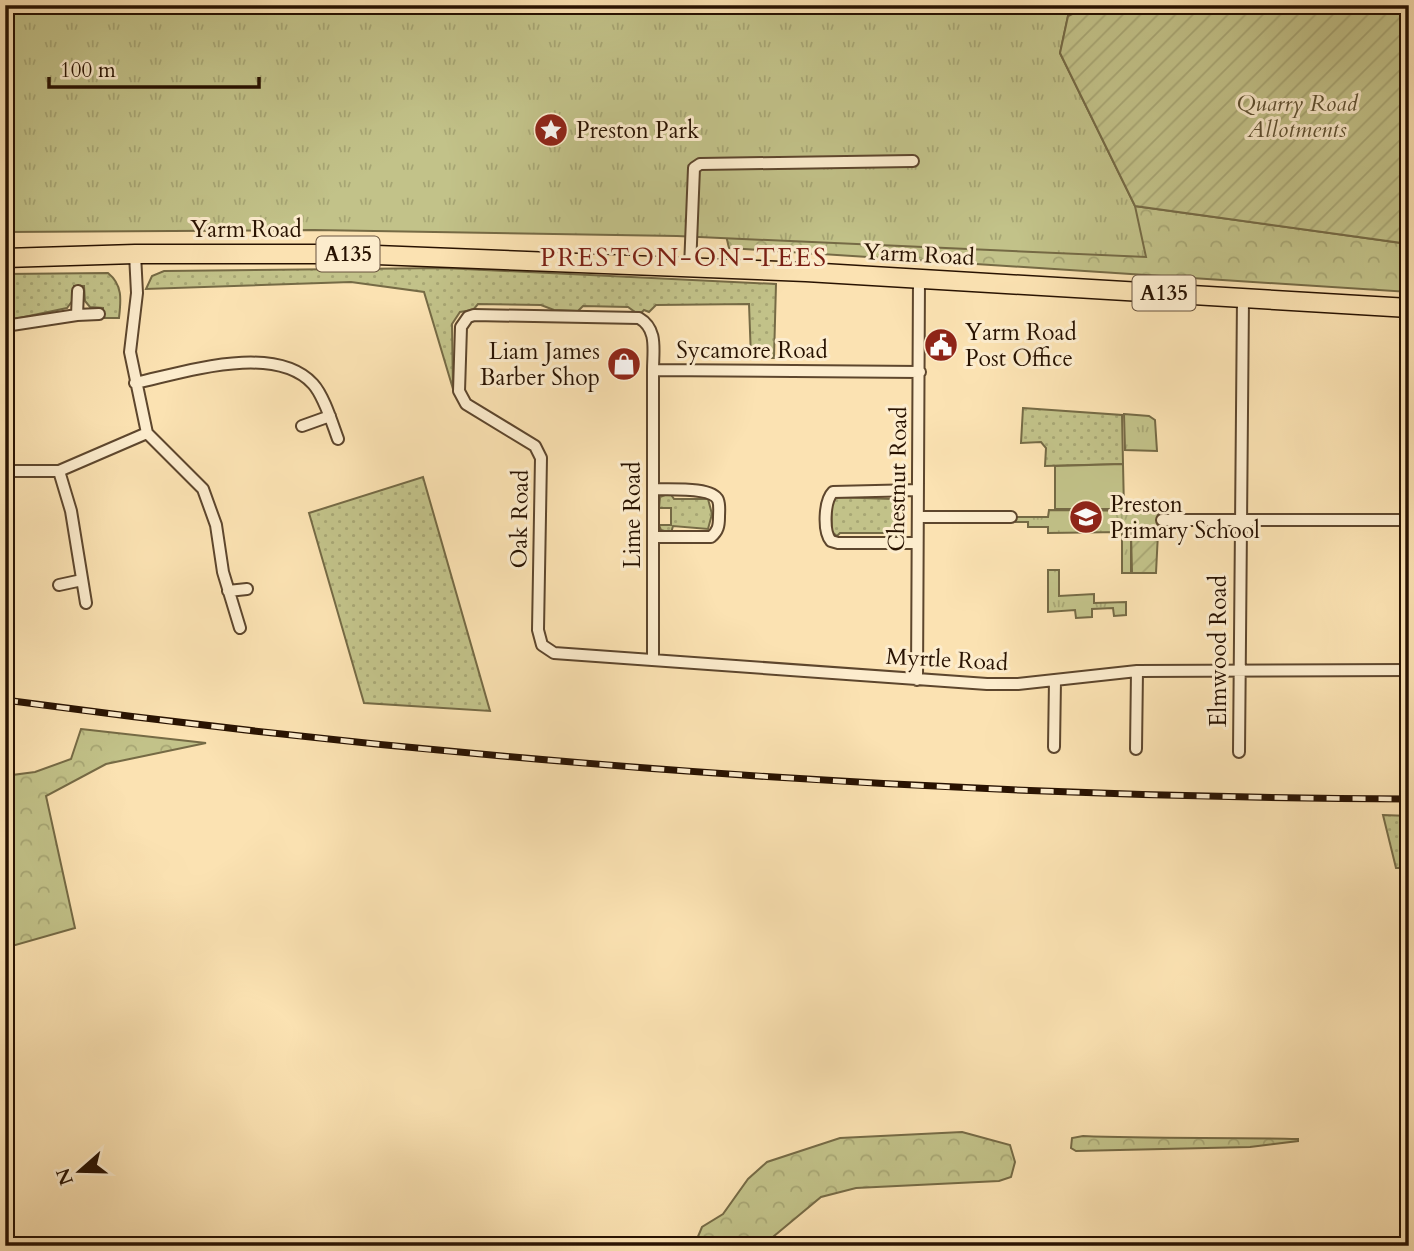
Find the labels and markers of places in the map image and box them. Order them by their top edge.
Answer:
place icon: Preston Park [532,111,570,149]
place label: Preston Park [576,115,700,146]
place label: Yarm Road Post Office [965,317,1077,374]
public building icon: Yarm Road Post Office [922,326,960,364]
place label: Liam James Barber Shop [480,336,600,393]
shop icon: Liam James Barber Shop [605,345,643,383]
place label: Preston Primary School [1110,489,1260,546]
school or university icon: Preston Primary School [1067,498,1105,536]

